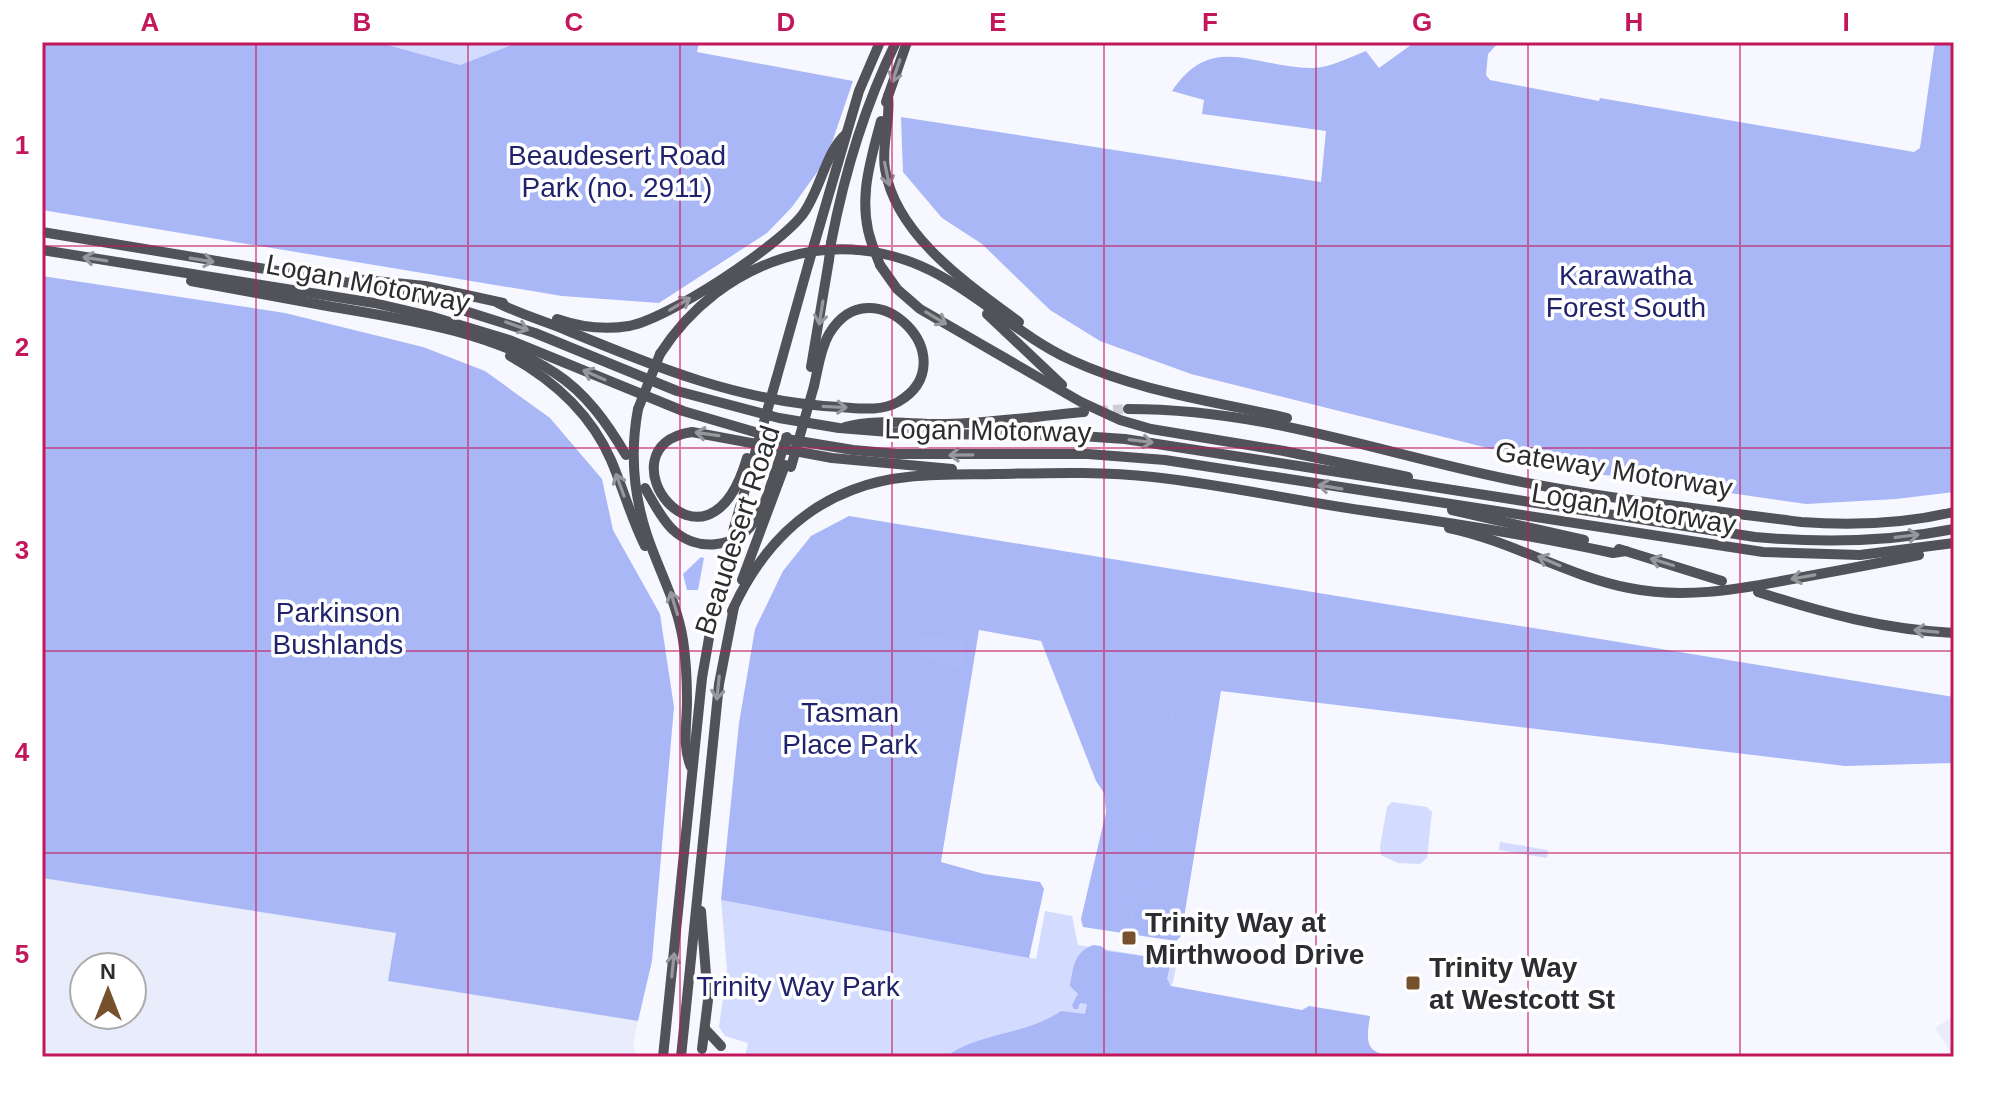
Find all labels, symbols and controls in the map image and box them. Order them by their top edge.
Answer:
text: A [141,7,160,37]
text: B [353,7,371,37]
text: C [565,7,584,37]
text: D [777,7,795,37]
text: E [989,7,1007,37]
text: F [1202,7,1218,37]
text: G [1412,7,1432,37]
text: H [1625,7,1643,37]
text: I [1842,7,1850,37]
one-way arrow [888,58,902,83]
text: 1 [15,130,29,160]
park label: Beaudesert Road Park (no. 2911) [508,140,726,203]
one-way arrow [880,160,895,186]
street label: Logan Motorway [263,249,472,318]
one-way arrow [82,250,108,265]
one-way arrow [189,253,214,268]
park label: Karawatha Forest South [1546,260,1706,323]
one-way arrow [668,296,691,312]
one-way arrow [813,300,828,326]
one-way arrow [924,310,947,326]
one-way arrow [504,320,529,334]
text: 2 [15,332,29,362]
one-way arrow [583,367,607,382]
one-way arrow [821,400,848,415]
street label: Logan Motorway [884,413,1092,448]
street label: Beaudesert Road [689,422,786,639]
one-way arrow [695,426,720,441]
one-way arrow [1128,434,1153,449]
street label: Gateway Motorway [1493,435,1735,504]
one-way arrow [948,447,975,463]
one-way arrow [612,473,627,498]
street label: Logan Motorway [1529,477,1739,540]
one-way arrow [1318,478,1343,493]
one-way arrow [1894,528,1919,543]
text: 3 [15,535,29,565]
one-way arrow [1537,553,1562,568]
one-way arrow [1650,554,1676,569]
one-way arrow [1790,571,1816,586]
one-way arrow [666,590,681,616]
park label: Parkinson Bushlands [273,597,403,660]
one-way arrow [1913,624,1940,639]
one-way arrow [711,674,726,701]
park label: Tasman Place Park [782,697,919,760]
text: 4 [15,737,30,767]
place label: Trinity Way at Mirthwood Drive [1145,907,1364,970]
marker: Trinity Way at Mirthwood Drive [1120,929,1138,947]
text: 5 [15,939,29,969]
north arrow [68,951,148,1031]
one-way arrow [665,952,680,979]
place label: Trinity Way at Westcott St [1429,952,1615,1015]
text: N [100,959,116,984]
park label: Trinity Way Park [696,971,901,1002]
marker: Trinity Way at Westcott St [1404,974,1422,992]

